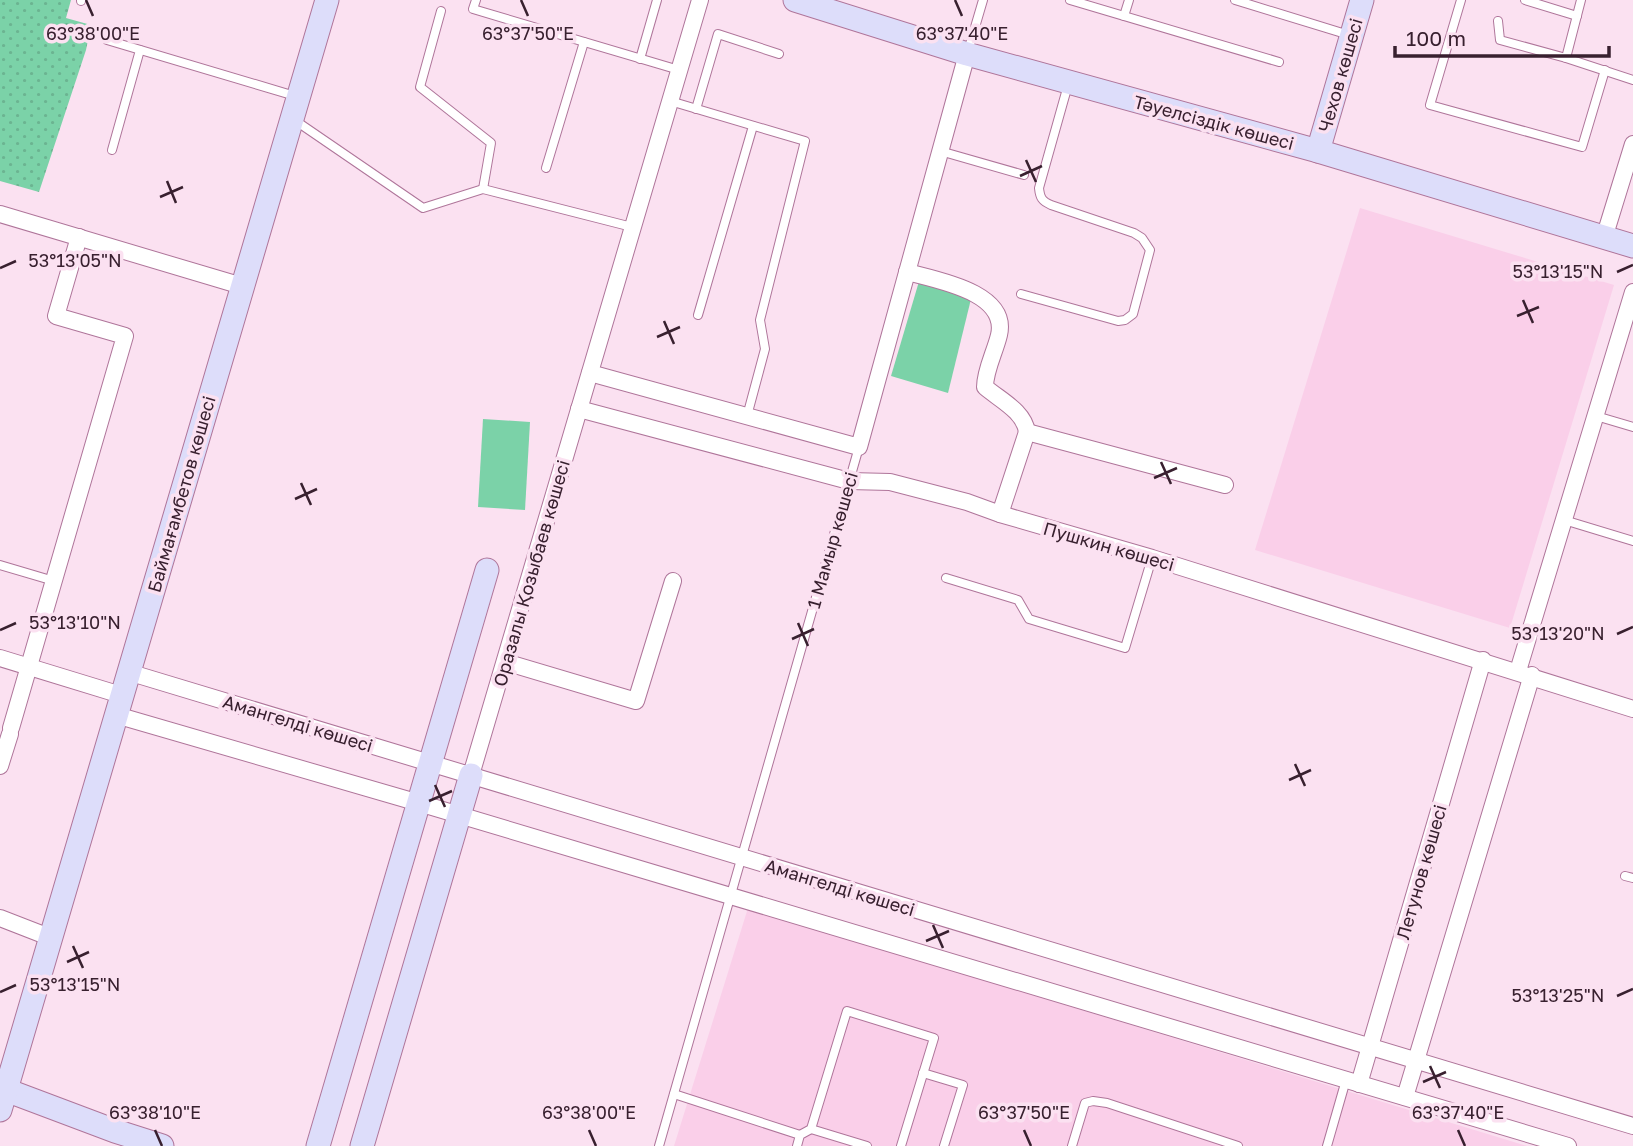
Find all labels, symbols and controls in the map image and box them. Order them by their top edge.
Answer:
scale bar [1395,14,1608,58]
street label: Чехов көшесі [1313,15,1367,135]
text: 63°38'00"E [46,22,140,44]
text: 63°37'50"E [482,22,574,44]
text: 63°37'40"E [916,22,1008,44]
text: 100 m [1406,25,1466,51]
street label: Тәуелсіздік көшесі [1131,90,1297,154]
text: 53°13'05"N [28,249,122,271]
text: 53°13'15"N [1512,260,1604,282]
street label: Баймағамбетов көшесі [142,393,220,595]
street label: Оразалы Қозыбаев көшесі [488,457,574,689]
street label: 1 Мамыр көшесі [802,469,862,611]
street label: Пушкин көшесі [1041,517,1177,575]
text: 53°13'10"N [29,611,121,633]
text: 53°13'20"N [1511,622,1605,644]
street label: Амангелді көшесі [220,690,376,756]
street label: Летунов көшесі [1391,802,1451,942]
street label: Амангелді көшесі [762,854,918,920]
text: 53°13'15"N [29,973,121,995]
text: 53°13'25"N [1512,984,1604,1006]
text: 63°38'10"E [109,1101,201,1123]
text: 63°38'00"E [542,1101,636,1123]
text: 63°37'50"E [978,1101,1070,1123]
text: 63°37'40"E [1412,1101,1504,1123]

